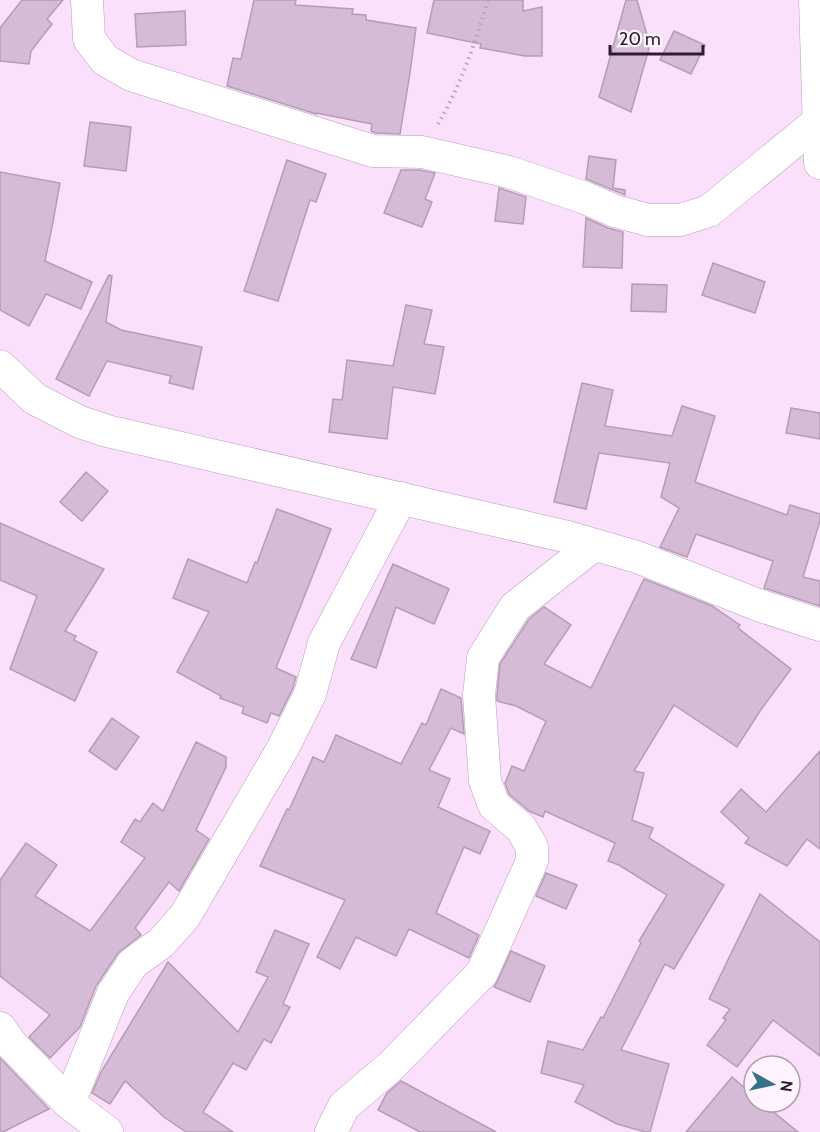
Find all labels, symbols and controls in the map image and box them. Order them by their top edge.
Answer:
scale bar [610,18,703,56]
text: 20 m [619,28,661,50]
north arrow [742,1054,802,1114]
text: N [776,1079,797,1093]

